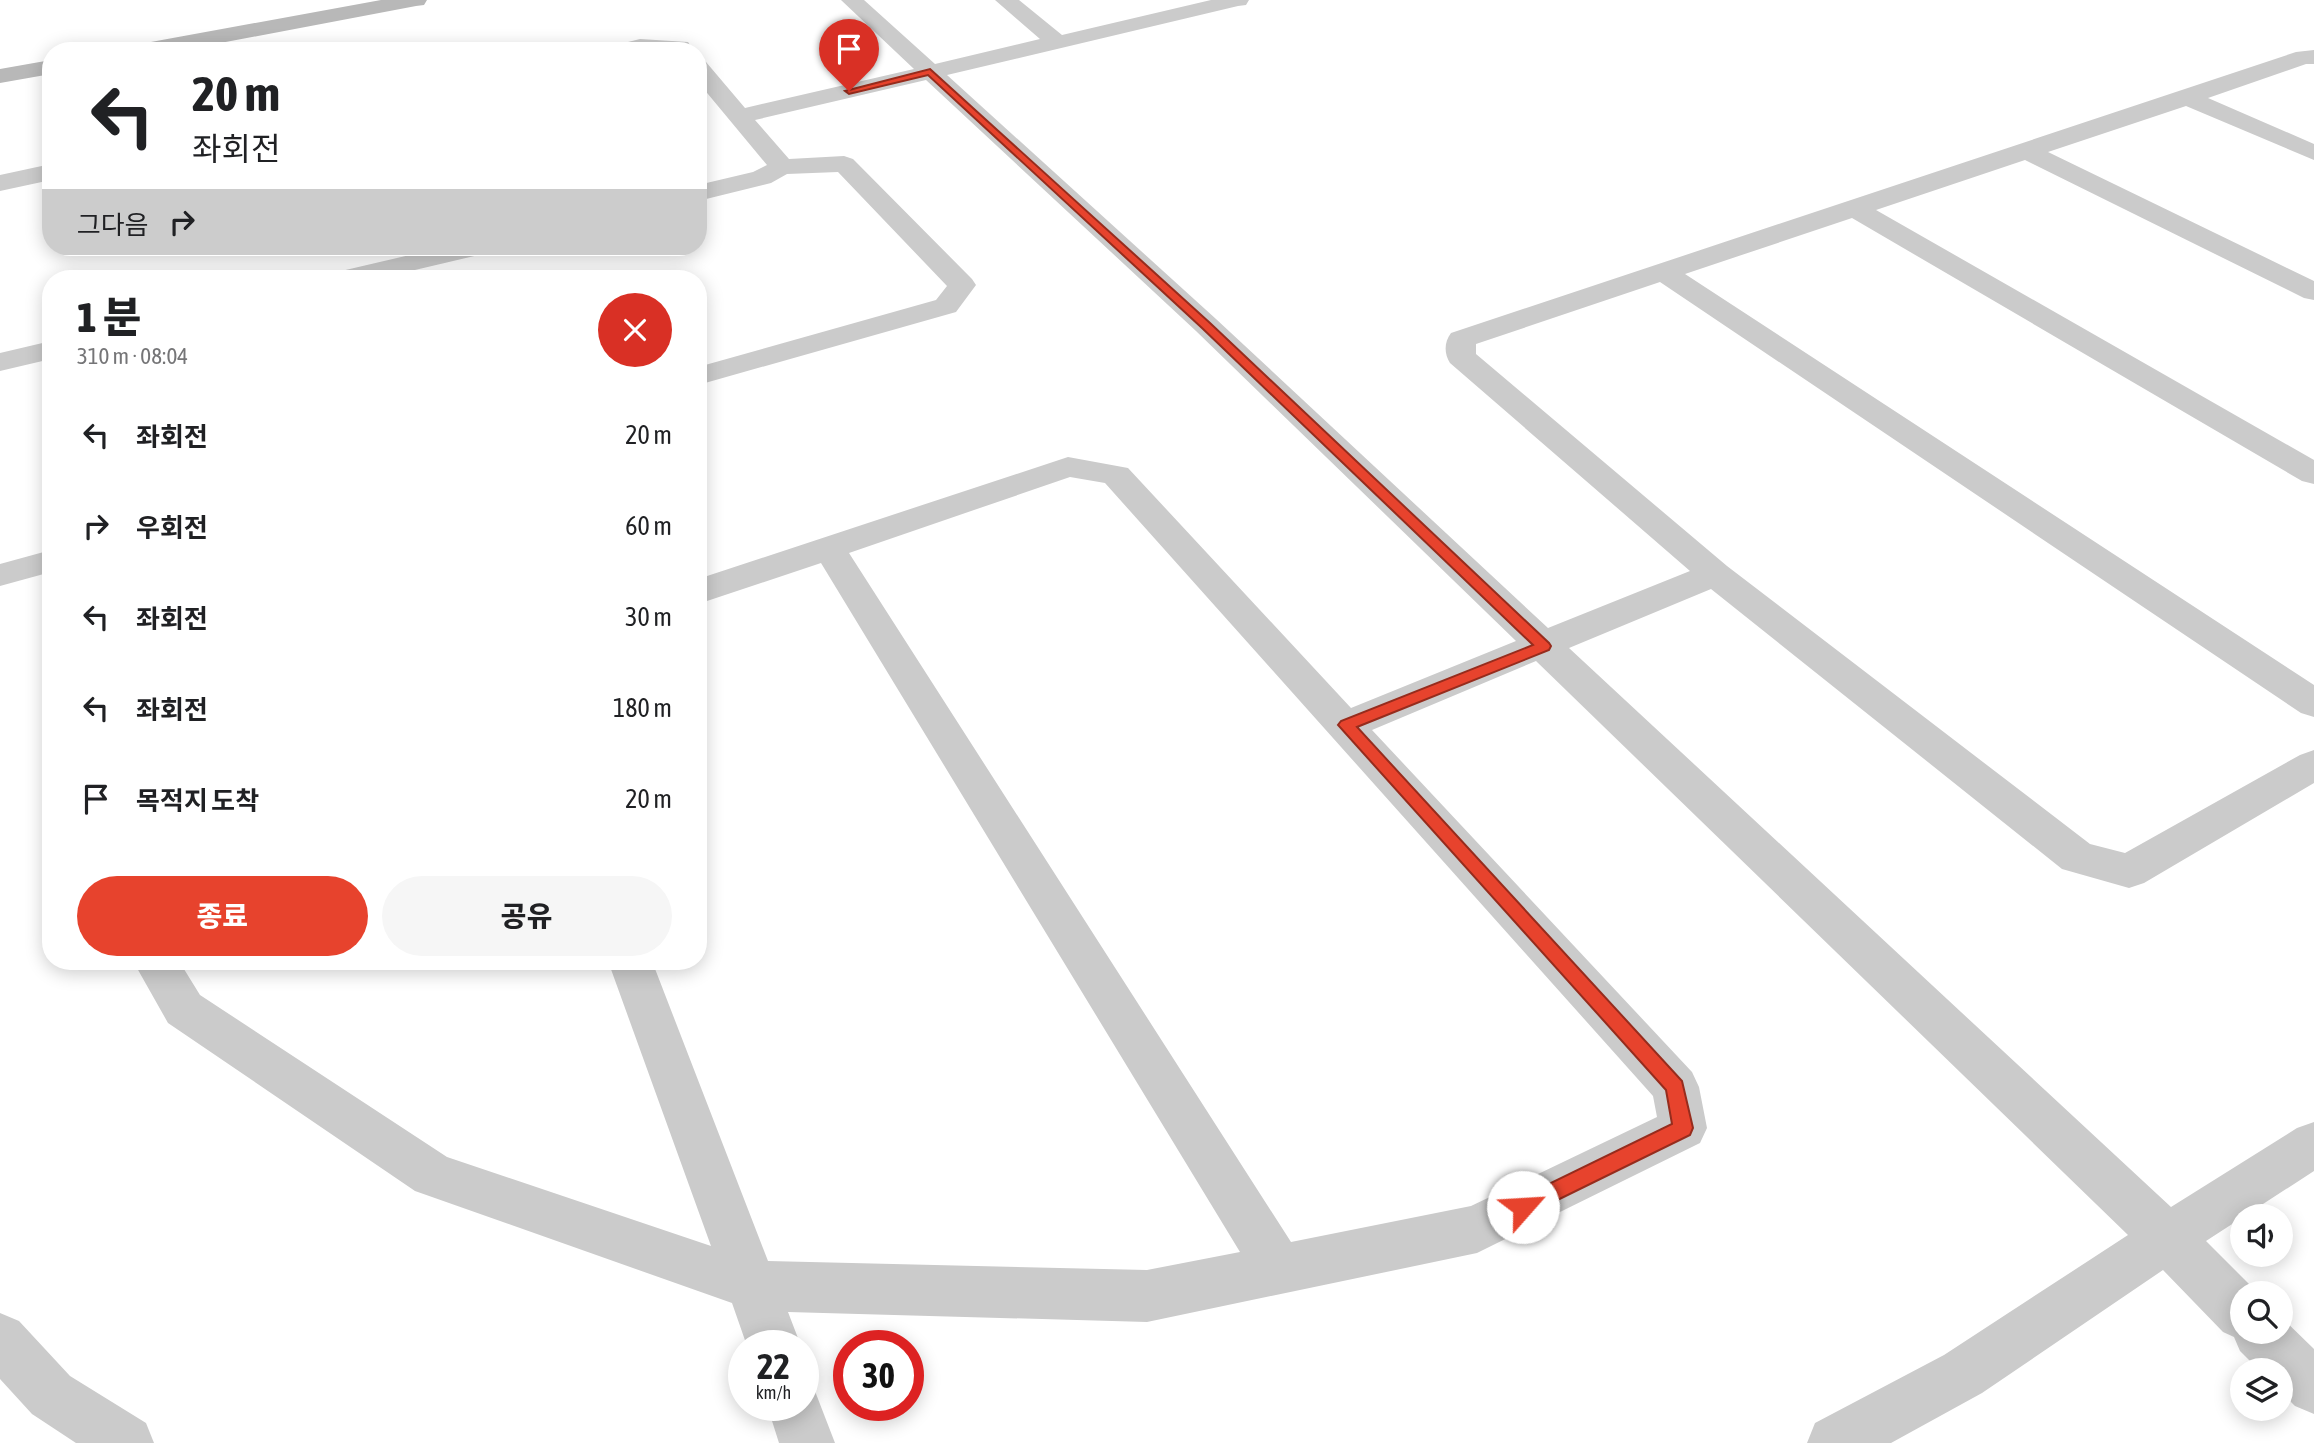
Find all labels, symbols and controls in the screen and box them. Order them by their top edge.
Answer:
pin [819,19,879,91]
icon: arrive [830,30,868,68]
text: 20 m [192,65,280,121]
icon: left [77,70,168,161]
text: 좌회전 [192,130,280,167]
icon: right [163,203,201,241]
text: 그다음 [77,210,149,240]
text: 1 분 [77,293,141,341]
button: close [598,293,672,367]
text: 310 m · 08:04 [77,343,188,369]
icon: left [77,416,115,454]
text: 20 m [625,420,672,450]
text: 좌회전 [136,422,208,452]
icon: right [77,507,115,545]
text: 60 m [625,511,672,541]
text: 우회전 [136,513,208,543]
icon: left [77,598,115,636]
text: 30 m [625,602,672,632]
text: 좌회전 [136,604,208,634]
icon: left [77,689,115,727]
text: 180 m [613,693,672,723]
text: 좌회전 [136,695,208,725]
icon: arrive [77,780,115,818]
text: 20 m [625,784,672,814]
text: 목적지 도착 [136,786,259,816]
button: 종료 [77,876,368,956]
button: 공유 [382,876,672,956]
position arrow [1486,1170,1560,1244]
map controls [2230,1204,2293,1421]
button: sound [2230,1204,2293,1267]
button: search [2230,1281,2293,1344]
speed limit sign: 30 [833,1330,924,1421]
text: 22 [757,1346,790,1386]
button: layers [2230,1358,2293,1421]
text: km/h [756,1382,791,1403]

